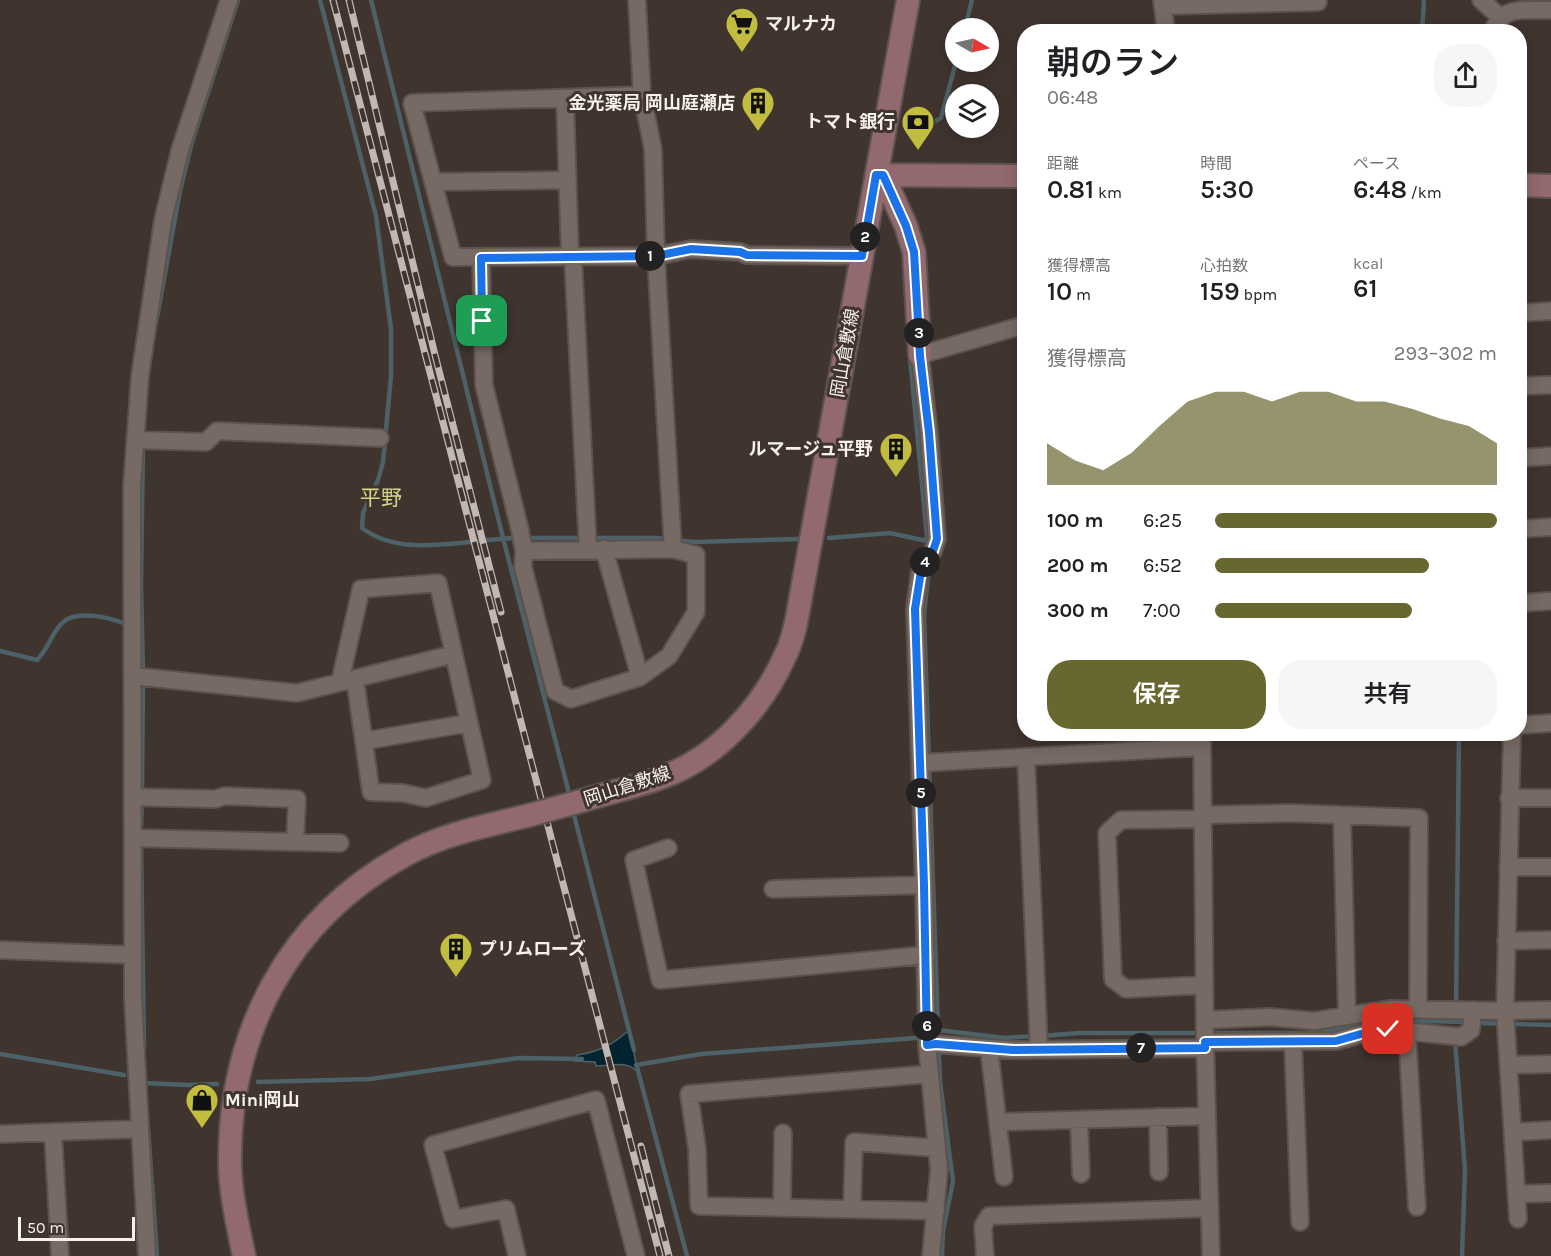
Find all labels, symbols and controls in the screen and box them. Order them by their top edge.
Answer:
supermarket icon: マルナカ [724,6,760,53]
place label: マルナカ [765,13,837,35]
north arrow [945,18,999,72]
map controls [945,18,999,138]
text: 朝のラン [1047,44,1179,82]
button: share [1434,44,1497,107]
button: layers [945,84,999,138]
building icon: 金光薬局 岡山庭瀬店 [740,85,776,132]
text: 06:48 [1047,86,1098,109]
place label: 金光薬局 岡山庭瀬店 [568,92,735,114]
bank icon: トマト銀行 [900,104,936,151]
place label: トマト銀行 [805,111,895,133]
text: 距離 [1047,154,1079,173]
text: 時間 [1200,154,1232,173]
text: ペース [1353,154,1400,173]
text: 0.81 [1047,174,1094,205]
text: 5:30 [1200,174,1254,205]
text: 6:48 [1353,174,1407,205]
text: km [1094,183,1122,202]
text: /km [1407,183,1442,202]
pin: 2 [850,222,880,252]
text: 2 [860,227,870,246]
pin: 1 [635,241,665,271]
text: 1 [647,246,653,265]
text: kcal [1353,254,1384,273]
text: 獲得標高 [1047,256,1111,275]
text: 心拍数 [1200,256,1248,275]
text: 61 [1353,273,1378,304]
text: 10 [1047,276,1072,307]
text: 159 [1200,276,1240,307]
text: m [1072,285,1091,304]
text: bpm [1240,285,1277,304]
pin [456,295,507,346]
icon: arrive [465,304,498,337]
street label: 岡山倉敷線 [826,307,864,399]
pin: 3 [904,318,934,348]
text: 3 [914,323,924,342]
text: 293–302 m [1394,342,1497,365]
text: 獲得標高 [1047,347,1127,370]
building icon: ルマージュ平野 [878,431,914,478]
place label: ルマージュ平野 [749,438,873,460]
district label: 平野 [360,486,402,510]
text: 100 m [1047,509,1103,532]
text: 6:25 [1143,509,1182,532]
pin: 4 [910,547,940,577]
text: 4 [920,552,930,571]
text: 200 m [1047,554,1108,577]
text: 6:52 [1143,554,1182,577]
text: 300 m [1047,599,1109,622]
text: 7:00 [1143,599,1181,622]
button: 保存 [1047,660,1266,729]
button: 共有 [1278,660,1497,729]
street label: 岡山倉敷線 [581,762,673,810]
pin: 5 [906,778,936,808]
text: 5 [916,783,926,802]
building icon: プリムローズ [438,931,474,978]
place label: プリムローズ [479,938,586,960]
pin [1362,1003,1413,1054]
pin: 6 [912,1011,942,1041]
icon: check [1371,1012,1404,1045]
text: 6 [922,1016,932,1035]
pin: 7 [1126,1033,1156,1063]
text: 7 [1137,1038,1145,1057]
shop icon: Mini岡山 [184,1082,220,1129]
place label: Mini岡山 [225,1089,300,1111]
scale bar [18,1214,135,1242]
text: 50 m [27,1218,64,1237]

